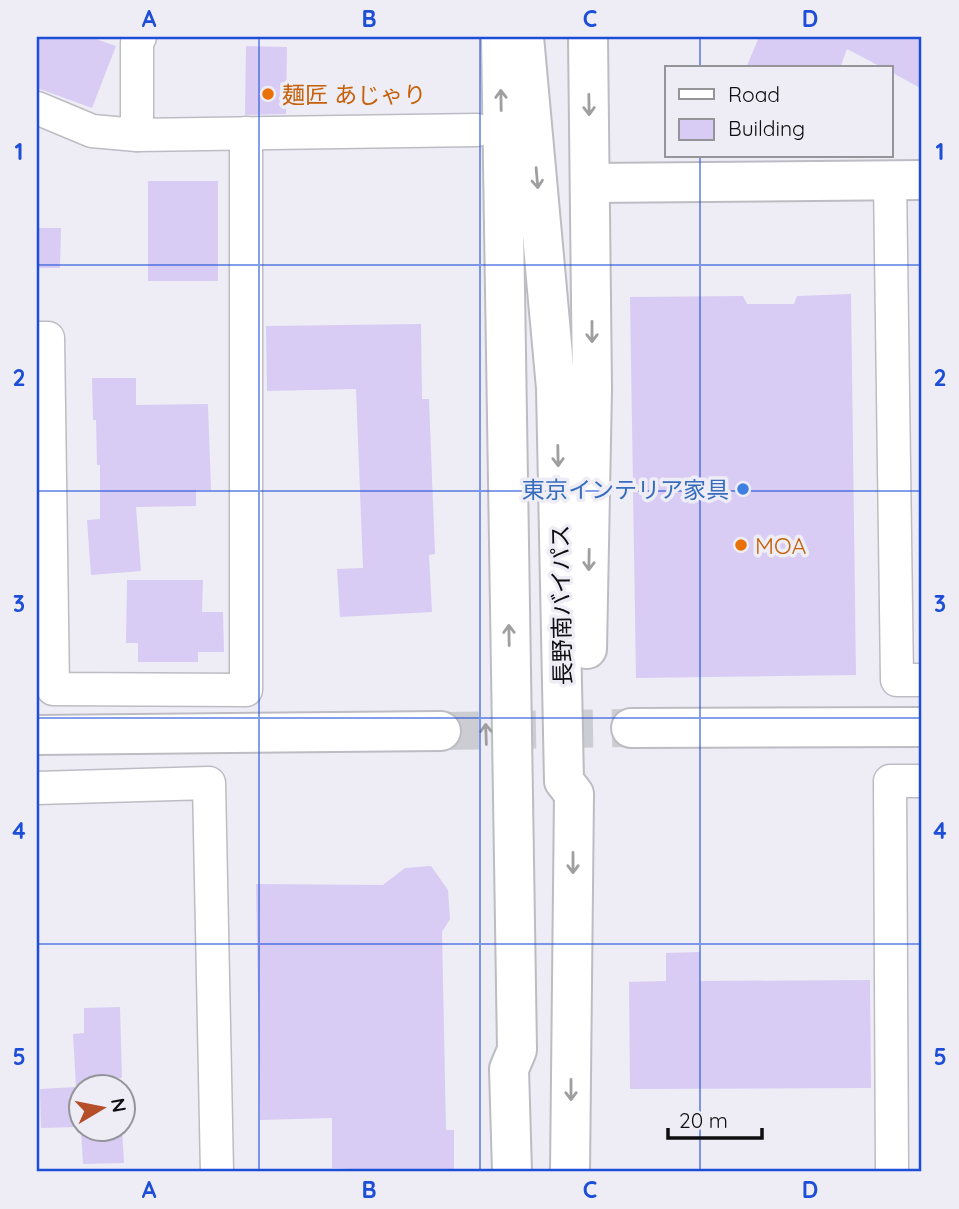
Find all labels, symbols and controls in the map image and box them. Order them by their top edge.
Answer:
text: A [142,4,157,33]
text: B [361,4,377,33]
text: C [583,4,597,33]
text: D [802,4,818,33]
legend [665,66,892,158]
place label: 麺匠 あじゃり [282,80,426,109]
text: Road [728,81,780,107]
marker: 麺匠 あじゃり [260,86,276,102]
one-way arrow [495,89,508,112]
one-way arrow [582,93,596,116]
text: Building [728,115,805,141]
text: 1 [15,137,23,166]
text: 1 [936,137,944,166]
one-way arrow [531,166,544,189]
one-way arrow [585,321,599,344]
text: 2 [12,363,26,392]
text: 2 [933,363,947,392]
one-way arrow [551,444,564,467]
place label: 東京インテリア家具 [522,475,729,504]
marker: 東京インテリア家具 [735,481,751,497]
street label: 長野南バイパス [545,524,577,686]
place label: MOA [755,531,807,560]
marker: MOA [733,537,749,553]
one-way arrow [582,548,595,571]
text: 3 [13,589,25,618]
text: 3 [934,589,946,618]
one-way arrow [503,624,516,647]
one-way arrow [479,723,492,745]
text: 4 [12,816,26,845]
text: 4 [933,816,947,845]
one-way arrow [566,851,580,874]
text: 5 [12,1042,26,1071]
text: 5 [933,1042,947,1071]
north arrow [66,1072,136,1142]
one-way arrow [564,1078,578,1101]
text: N [106,1096,132,1114]
scale bar [668,1097,763,1141]
text: 20 m [679,1107,728,1133]
text: A [142,1175,157,1204]
text: B [361,1175,377,1204]
text: C [583,1175,597,1204]
text: D [802,1175,818,1204]

